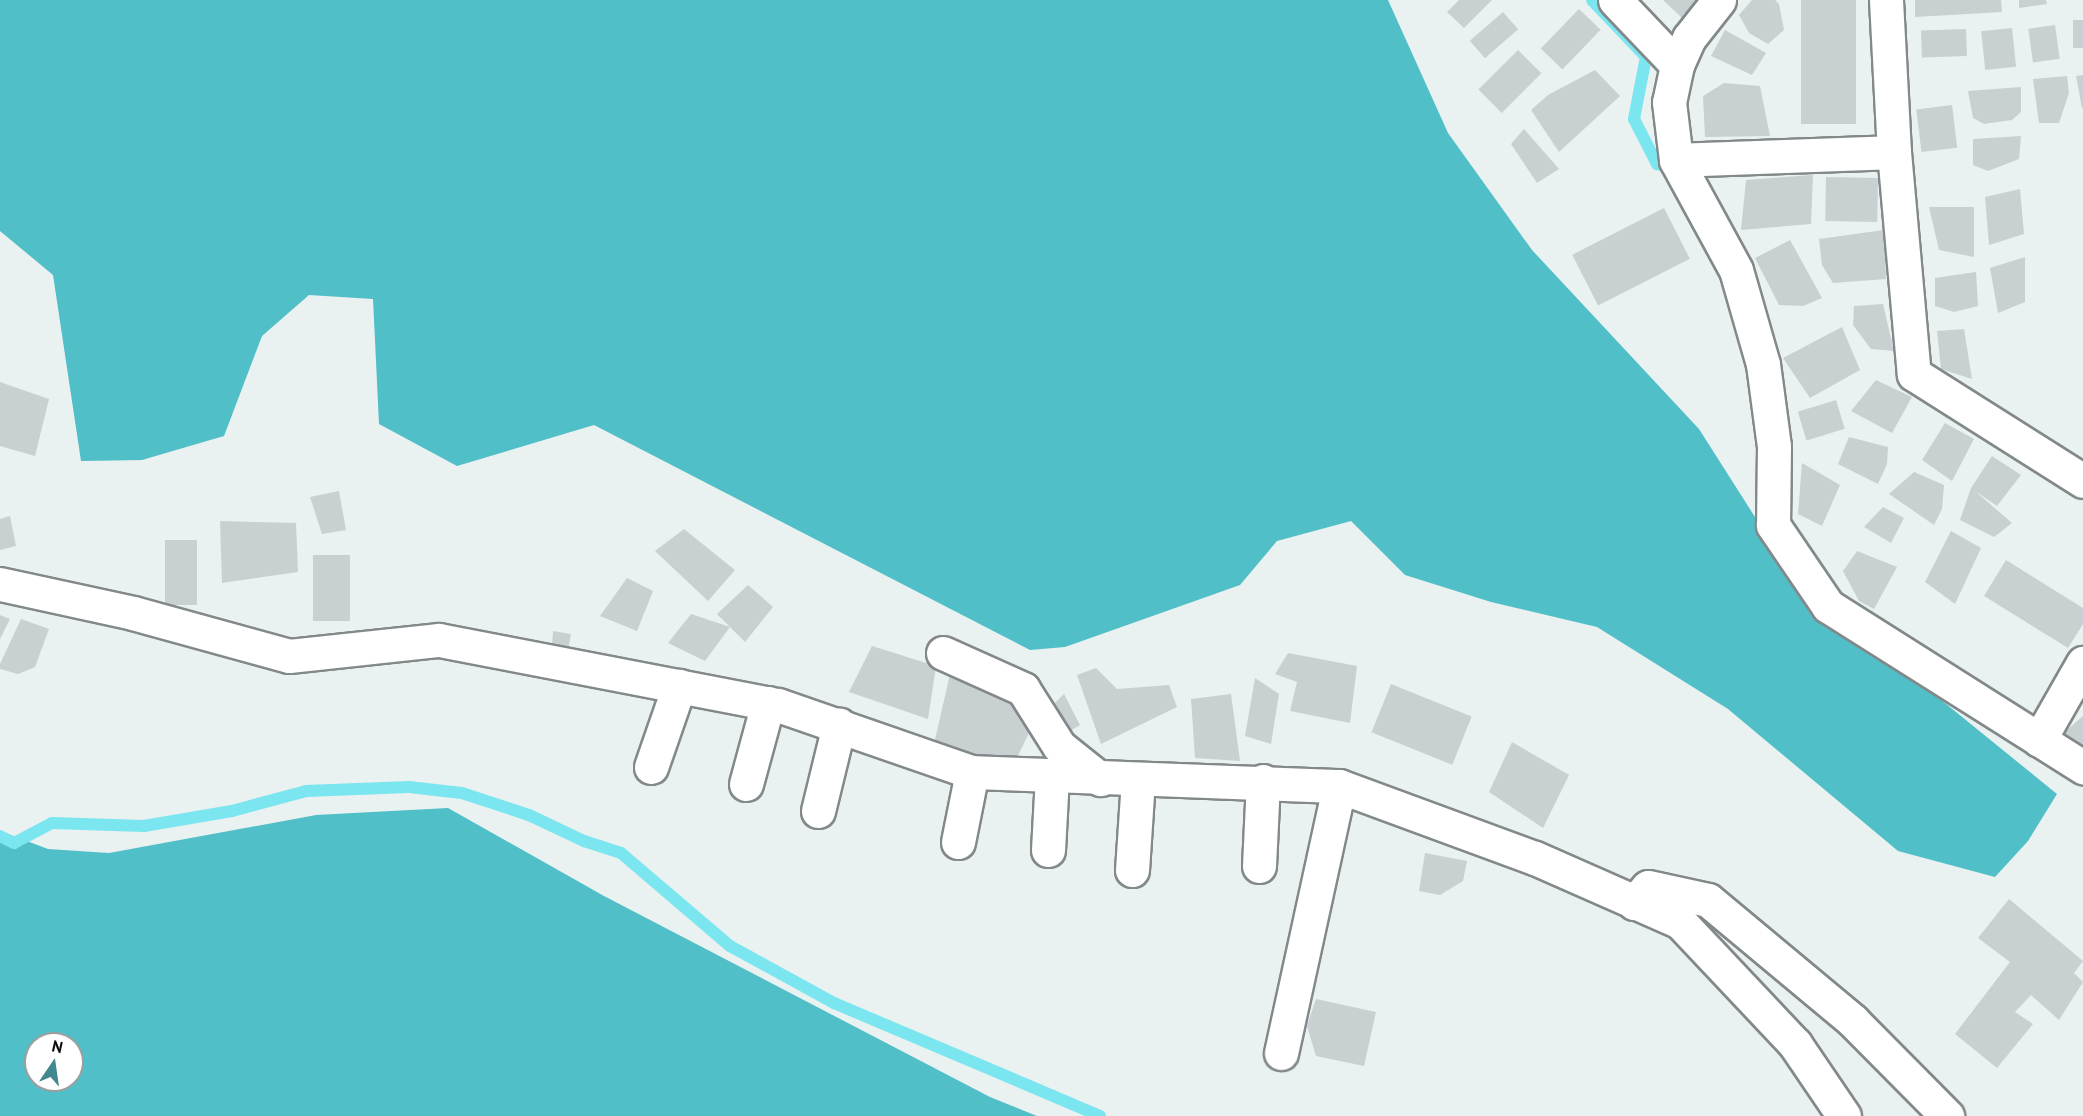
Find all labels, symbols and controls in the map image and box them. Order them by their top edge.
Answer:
north arrow [24,1032,84,1092]
text: N [50,1035,65,1057]

